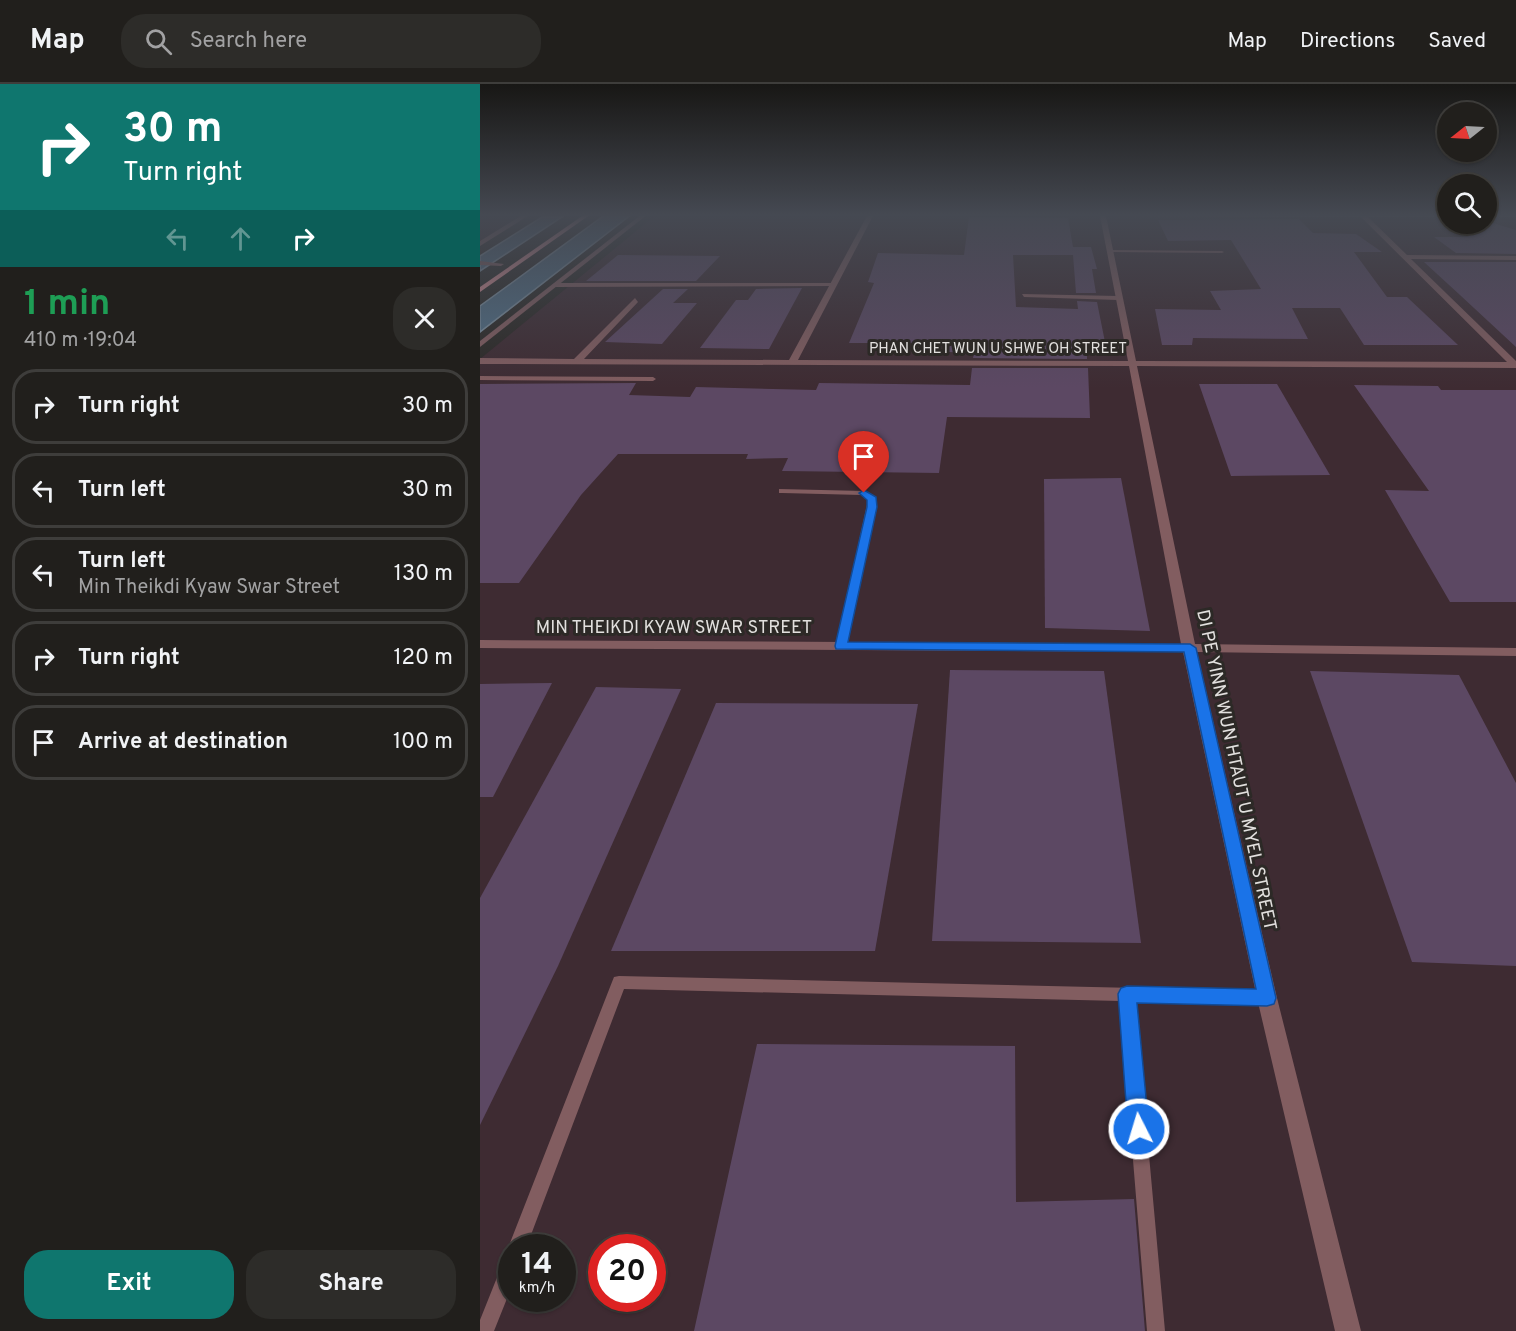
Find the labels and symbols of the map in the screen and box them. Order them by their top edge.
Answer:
north arrow [1437,102,1497,162]
street label: PHAN CHET WUN U SHWE OH STREET [869,340,1127,359]
pin [838,431,889,493]
street label: DI PE YINN WUN HTAUT U MYEL STREET [1190,608,1281,933]
street label: MIN THEIKDI KYAW SWAR STREET [536,617,812,640]
position arrow [1107,1097,1171,1161]
speed limit sign: 20 [588,1234,666,1312]

